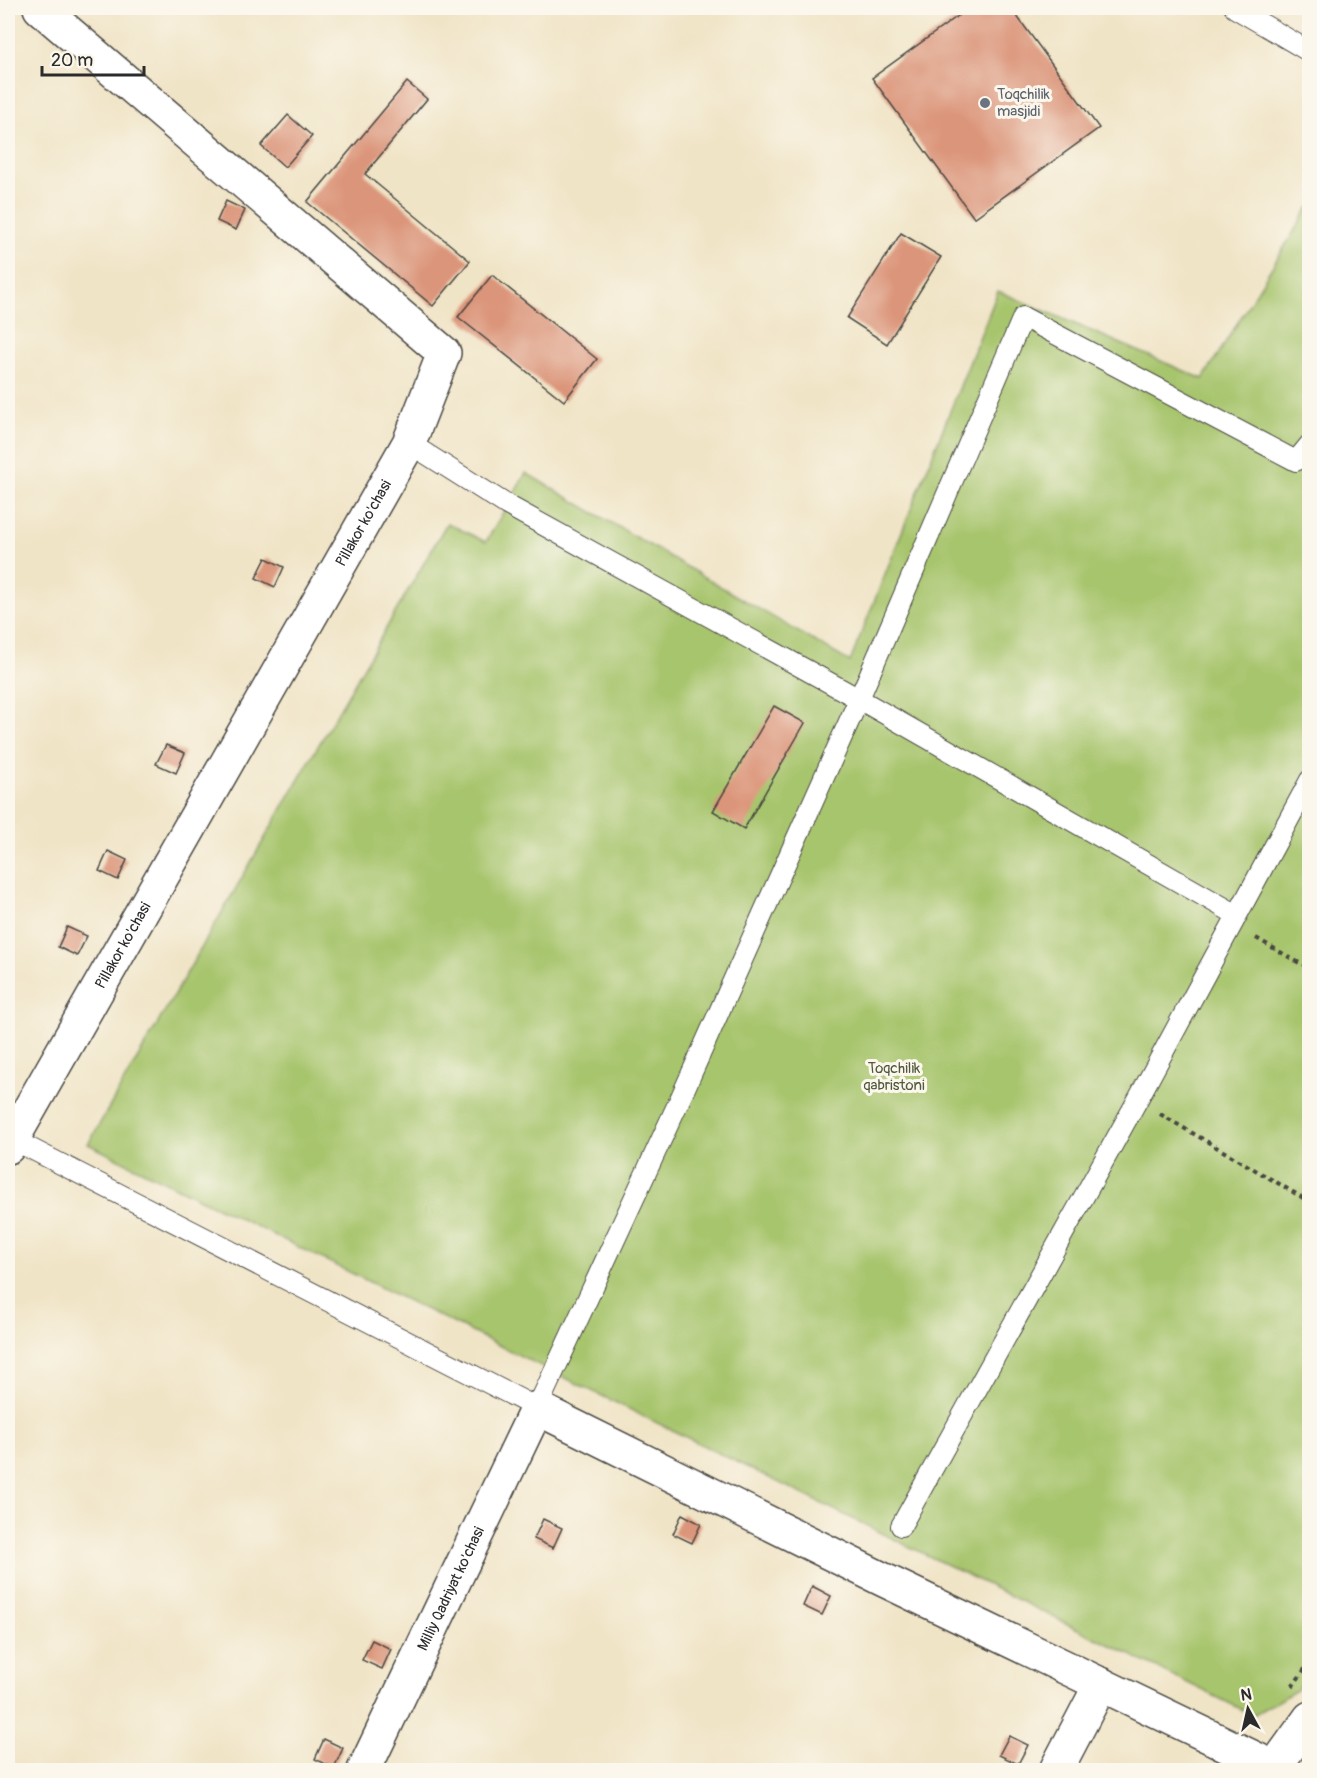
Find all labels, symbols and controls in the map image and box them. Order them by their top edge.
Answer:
scale bar [42,39,144,77]
text: 20 m [51,49,93,72]
place label: Toqchilik masjidi [997,85,1050,121]
marker: Toqchilik masjidi [978,96,992,110]
street label: Pillakor ko'chasi [331,476,396,570]
street label: Pillakor ko'chasi [91,899,155,992]
park label: Toqchilik qabristoni [863,1059,925,1095]
street label: Milliy Qadriyat ko'chasi [413,1523,489,1654]
north arrow [1218,1679,1278,1739]
text: N [1239,1684,1253,1706]

